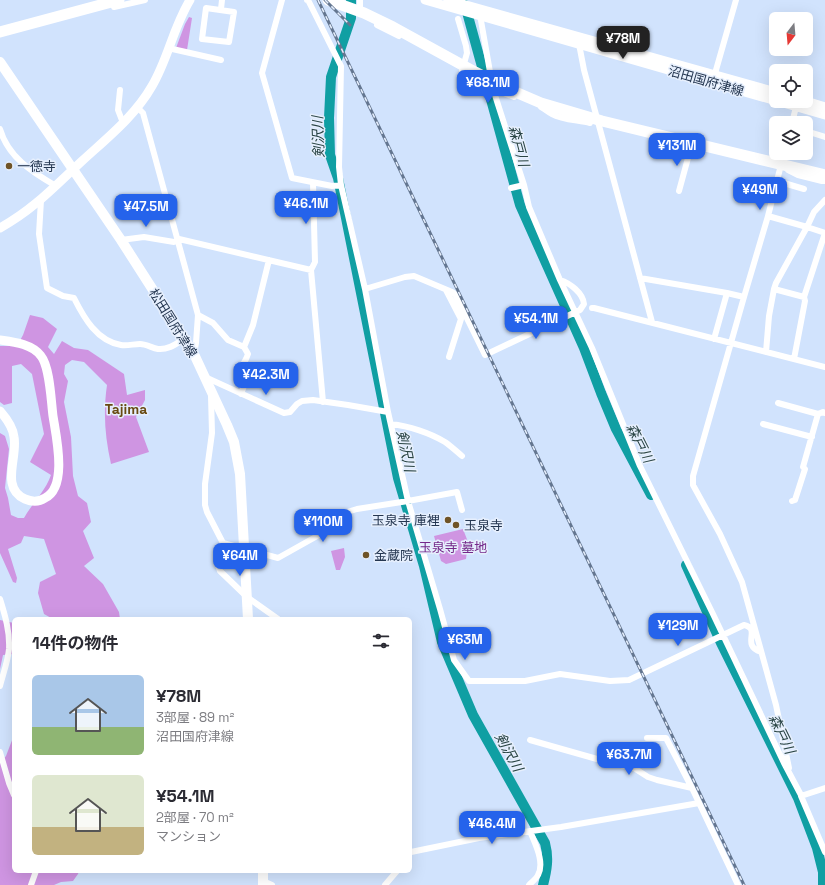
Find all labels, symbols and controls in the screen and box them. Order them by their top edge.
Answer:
north arrow [769,12,813,56]
map controls [769,12,813,160]
pin: ¥78M [599,26,647,60]
text: ¥78M [606,30,640,47]
street label: 沼田国府津線 [666,62,746,100]
button: locate [769,64,813,108]
pin: ¥68.1M [455,70,521,104]
text: ¥68.1M [466,74,510,91]
water label: 剣沢川 [308,114,328,158]
button: layers [769,116,813,160]
water label: 森戸川 [505,123,534,171]
pin: ¥131M [649,133,705,167]
text: ¥131M [658,137,696,154]
place label: 一徳寺 [17,158,56,175]
marker: 一徳寺 [4,161,14,171]
pin: ¥49M [736,177,784,211]
text: ¥49M [742,181,778,198]
pin: ¥46.1M [273,191,339,225]
pin: ¥47.5M [113,194,179,228]
text: ¥46.1M [284,195,328,212]
text: ¥47.5M [123,198,169,215]
street label: 松田国府津線 [145,285,201,361]
pin: ¥54.1M [503,306,569,340]
text: ¥54.1M [514,310,558,327]
pin: ¥42.3M [233,362,299,396]
text: ¥42.3M [242,366,290,383]
district label: Tajima [105,400,147,418]
water label: 森戸川 [622,420,658,468]
water label: 剣沢川 [393,429,420,475]
pin: ¥110M [295,509,351,543]
place label: 玉泉寺 庫裡 [372,512,440,529]
text: ¥110M [303,513,343,530]
marker: 玉泉寺 庫裡 [443,515,453,525]
place label: 玉泉寺 [464,517,503,534]
marker: 玉泉寺 [451,520,461,530]
park label: 玉泉寺 墓地 [419,539,487,556]
pin: ¥64M [216,543,264,577]
text: ¥64M [222,547,258,564]
place label: 金蔵院 [374,547,413,564]
marker: 金蔵院 [361,550,371,560]
pin: ¥129M [650,613,706,647]
text: ¥129M [657,617,699,634]
pin: ¥63M [441,627,489,661]
icon: filters [370,630,392,652]
text: ¥63M [447,631,483,648]
text: 14件の物件 [32,632,119,654]
text: ¥78M [156,685,201,707]
icon: home [64,691,112,739]
text: 3部屋 · 89 m² [156,709,234,726]
water label: 森戸川 [765,711,800,759]
text: 沼田国府津線 [156,728,234,745]
water label: 剣沢川 [491,729,528,776]
pin: ¥63.7M [596,742,662,776]
text: ¥63.7M [606,746,652,763]
text: ¥54.1M [156,785,214,807]
icon: home [64,791,112,839]
text: 2部屋 · 70 m² [156,809,234,826]
pin: ¥46.4M [459,811,525,845]
text: ¥46.4M [468,815,516,832]
text: マンション [156,828,221,845]

